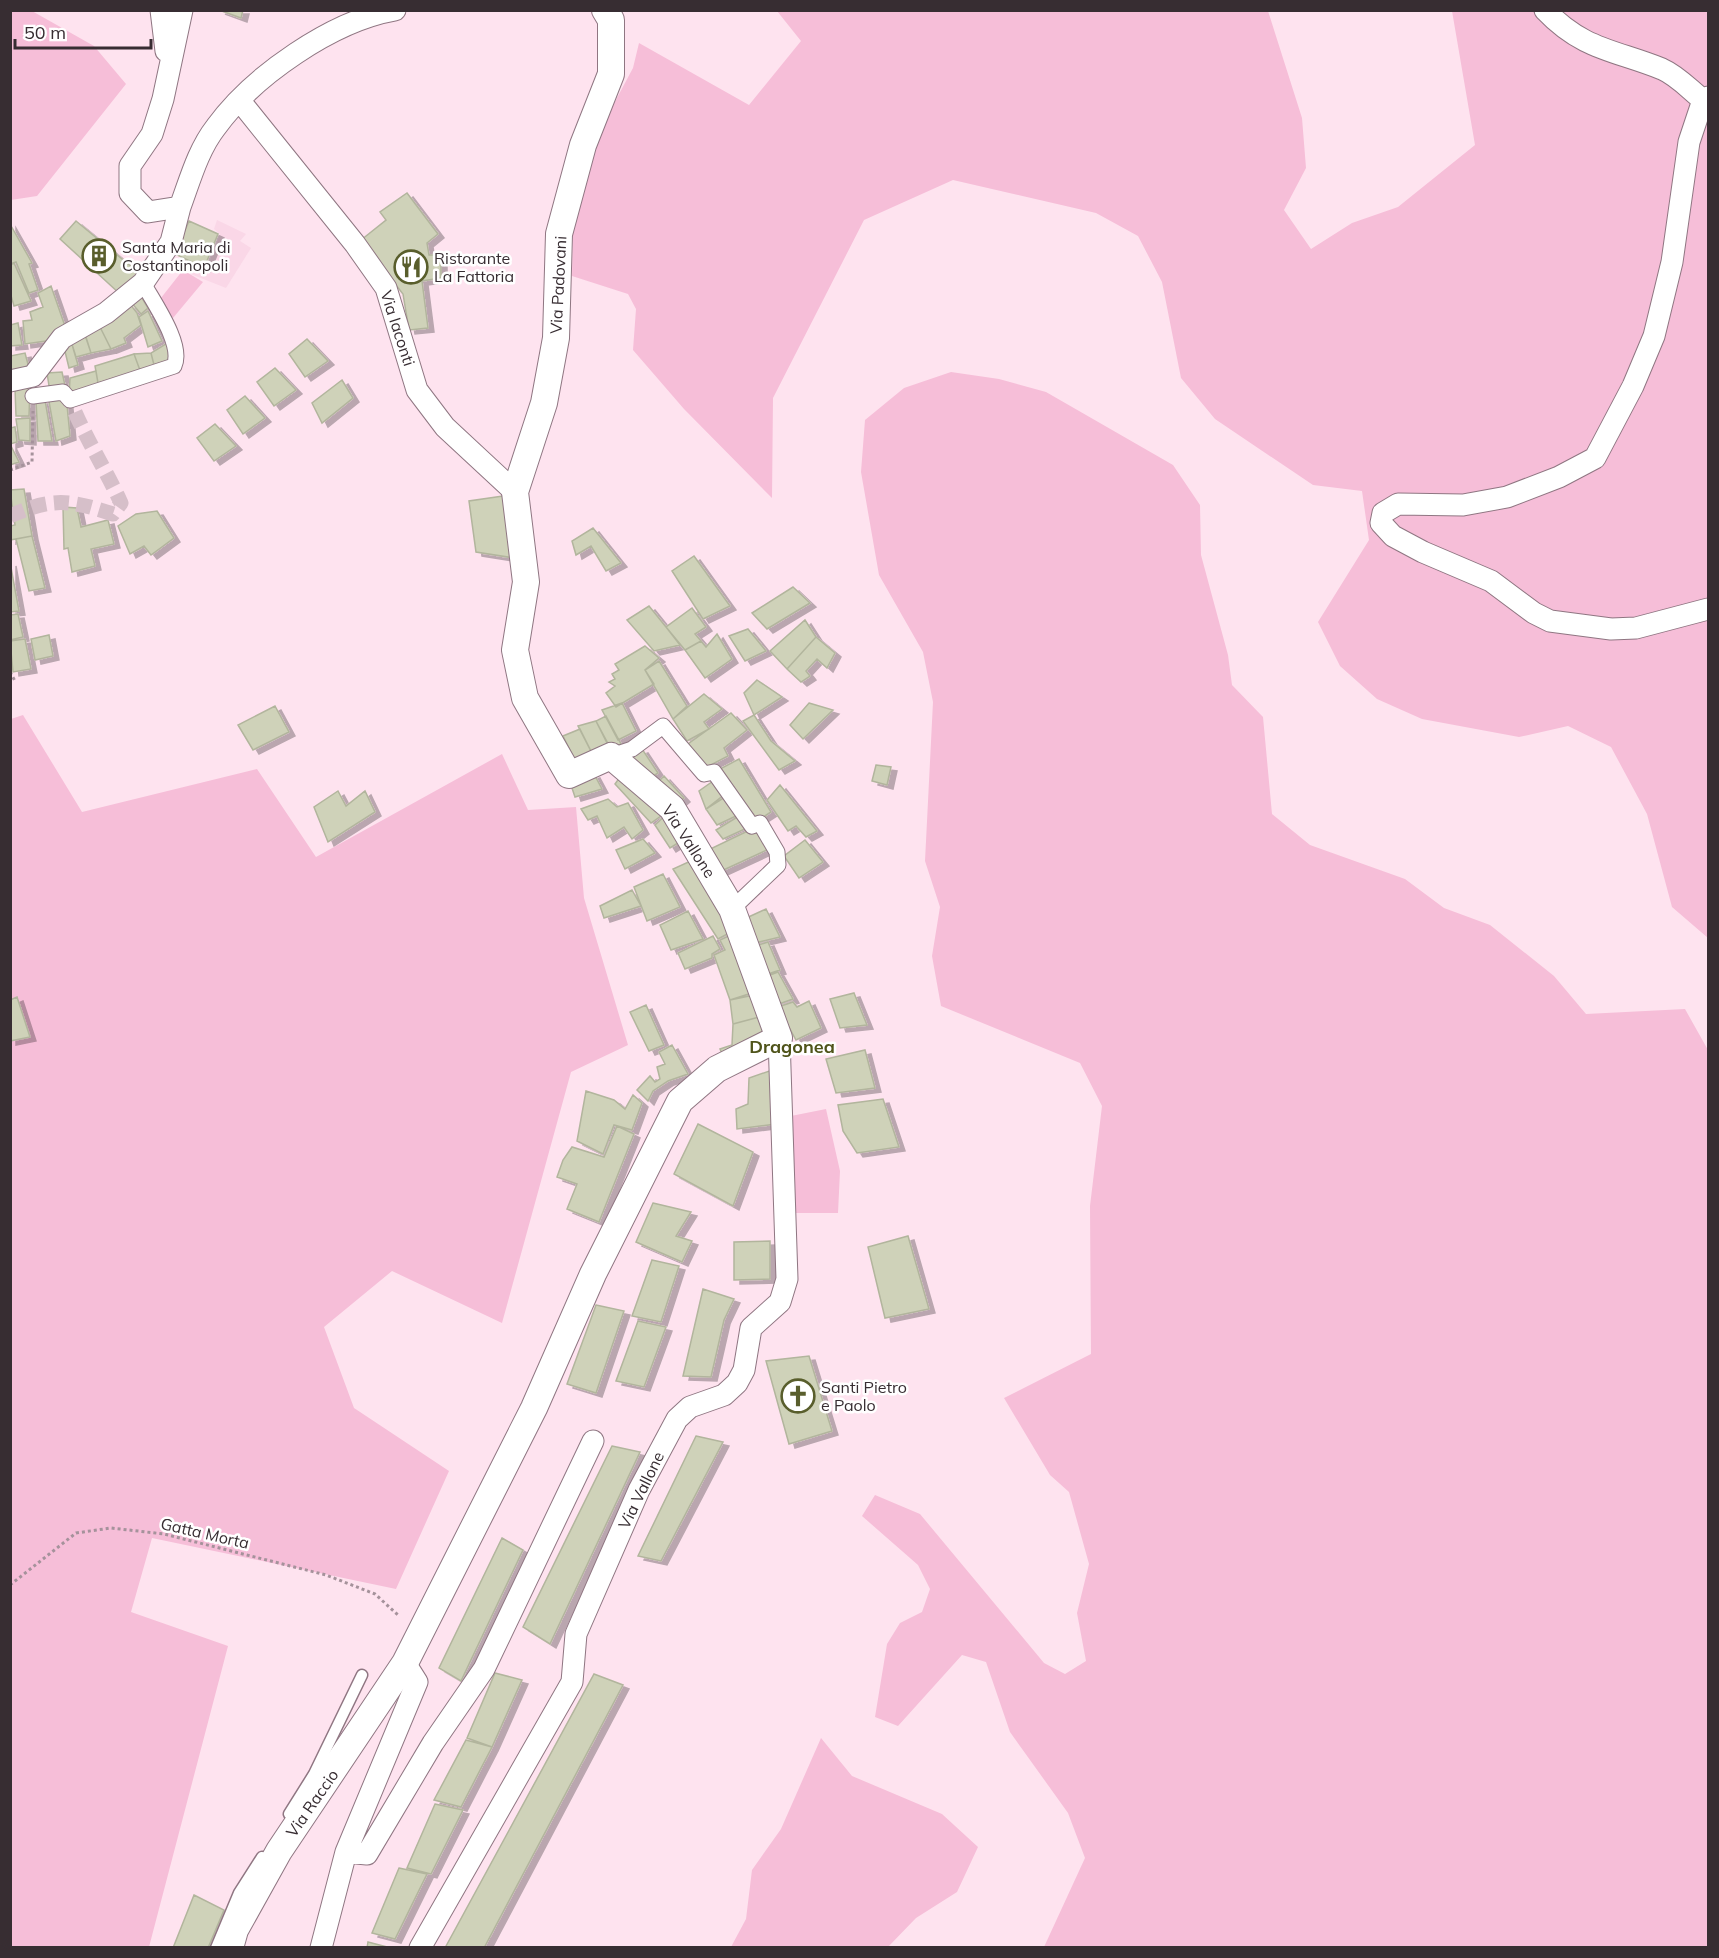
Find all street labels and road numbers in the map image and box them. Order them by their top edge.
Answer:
street label: Via Padovani [545,235,571,335]
street label: Via Iaconti [376,288,420,368]
street label: Via Vallone [658,801,720,881]
street label: Via Vallone [614,1448,668,1532]
street label: Gatta Morta [159,1513,251,1553]
street label: Via Raccio [281,1765,343,1841]

